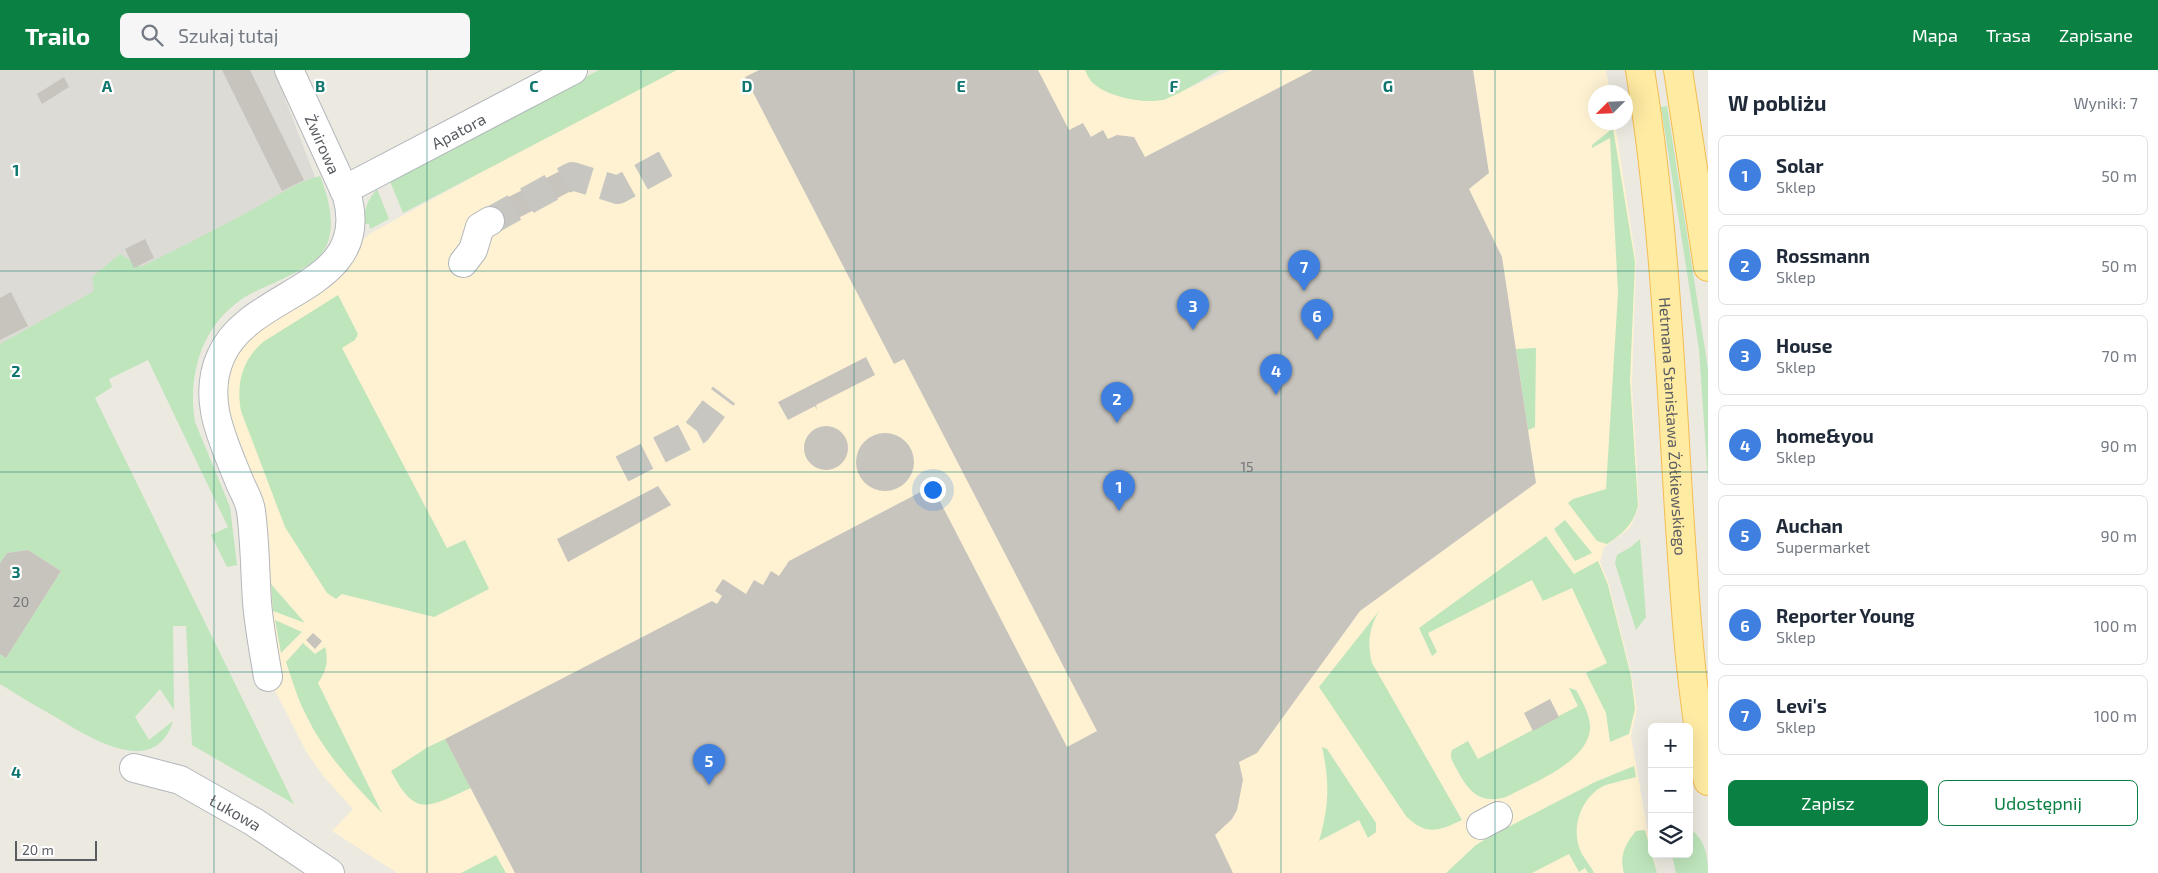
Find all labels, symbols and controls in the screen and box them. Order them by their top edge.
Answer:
search box [120,13,470,58]
text: Trailo [25,21,90,50]
icon: search [138,21,166,49]
text: Szukaj tutaj [178,24,279,47]
text: Mapa [1912,24,1958,46]
text: Trasa [1986,24,2031,46]
text: Zapisane [2059,24,2133,46]
text: A [102,76,113,95]
text: B [315,76,325,95]
text: C [529,76,539,95]
text: D [742,76,753,95]
text: E [956,76,966,95]
text: F [1170,76,1179,95]
text: G [1383,76,1393,95]
north arrow [1588,85,1633,130]
text: W pobliżu [1728,90,1827,115]
text: Wyniki: 7 [2073,93,2138,112]
street label: Apatora [428,108,489,152]
street label: Żwirowa [301,111,345,177]
text: Solar [1776,154,1824,177]
text: 1 [13,160,19,179]
text: 1 [1742,166,1748,185]
text: 50 m [2101,166,2137,185]
text: Sklep [1776,177,1816,196]
text: Rossmann [1776,244,1870,267]
pin: 7 [1288,250,1320,291]
text: 2 [1740,256,1750,275]
text: 50 m [2101,256,2137,275]
text: Sklep [1776,267,1816,286]
pin: 3 [1177,289,1209,330]
street label: Hetmana Stanisława Żółkiewskiego [1656,296,1691,556]
pin: 6 [1301,299,1333,340]
text: House [1776,334,1832,357]
text: 3 [1740,346,1750,365]
text: 70 m [2102,346,2137,365]
pin: 4 [1260,354,1292,395]
text: Sklep [1776,357,1816,376]
text: 2 [11,361,21,380]
pin: 2 [1101,382,1133,423]
text: home&you [1776,424,1874,447]
text: 4 [1740,436,1750,455]
text: 90 m [2101,436,2137,455]
text: Sklep [1776,447,1816,466]
house number: 15 [1240,458,1254,475]
pin: 1 [1103,470,1135,511]
your location [920,477,946,503]
text: Auchan [1776,514,1843,537]
text: 5 [1741,526,1749,545]
text: 90 m [2101,526,2137,545]
text: Supermarket [1776,537,1870,556]
text: 3 [11,562,21,581]
house number: 20 [13,593,29,610]
text: Reporter Young [1776,604,1915,627]
text: 6 [1740,616,1750,635]
text: 100 m [2094,616,2137,635]
text: Sklep [1776,627,1816,646]
text: Levi's [1776,694,1827,717]
text: 7 [1741,706,1749,725]
text: 100 m [2094,706,2137,725]
text: Sklep [1776,717,1816,736]
map controls [1648,723,1693,858]
button: + [1648,723,1693,768]
pin: 5 [693,744,725,785]
text: 4 [11,762,21,781]
button: − [1648,768,1693,813]
button: Zapisz [1728,780,1928,826]
button: Udostępnij [1938,780,2138,826]
street label: Łukowa [207,790,266,834]
button: layers [1648,813,1693,858]
scale bar [15,838,98,861]
text: 20 m [22,841,54,858]

